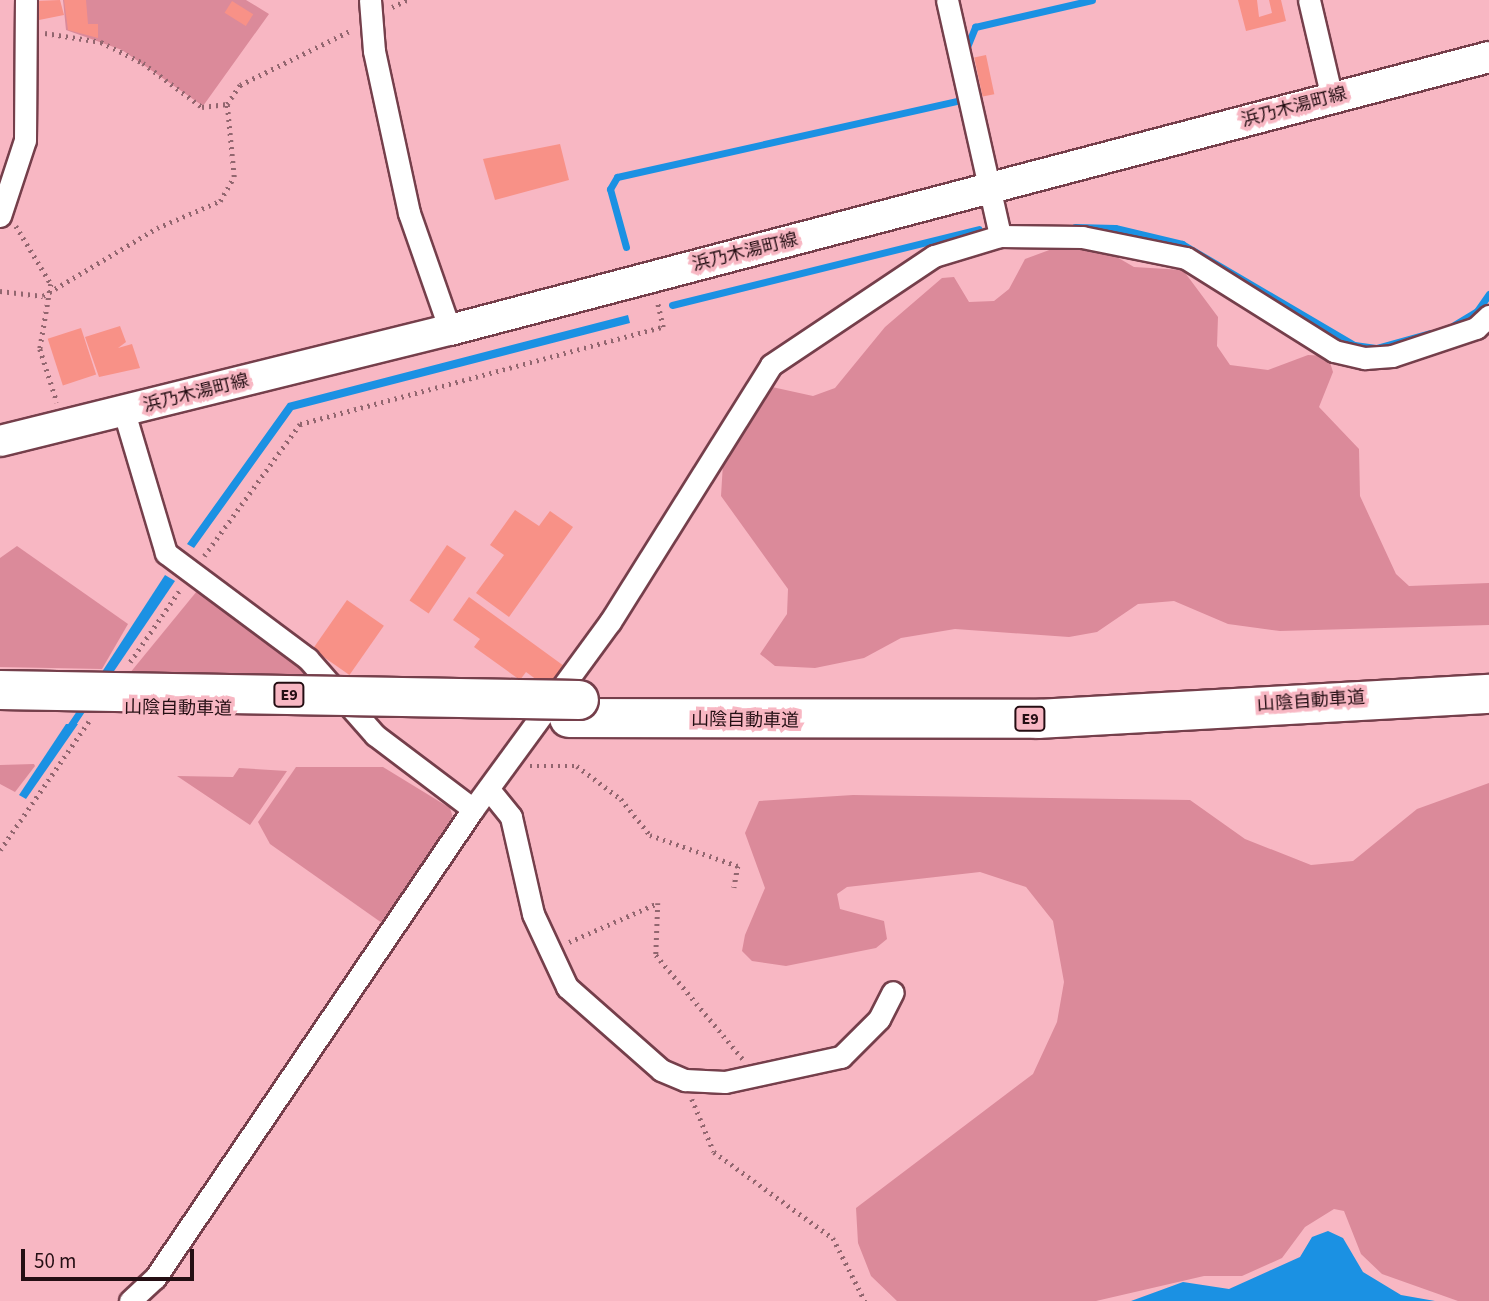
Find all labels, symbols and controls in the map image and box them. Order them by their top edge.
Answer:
street label: 浜乃木湯町線 [1239,84,1349,132]
street label: 浜乃木湯町線 [690,229,800,277]
street label: 浜乃木湯町線 [141,370,251,418]
road number: E9 [273,682,305,708]
street label: 山陰自動車道 [1256,687,1366,717]
street label: 山陰自動車道 [124,697,232,721]
road number: E9 [1014,706,1046,732]
street label: 山陰自動車道 [691,709,799,733]
scale bar [24,1234,198,1278]
text: 50 m [34,1246,76,1276]

